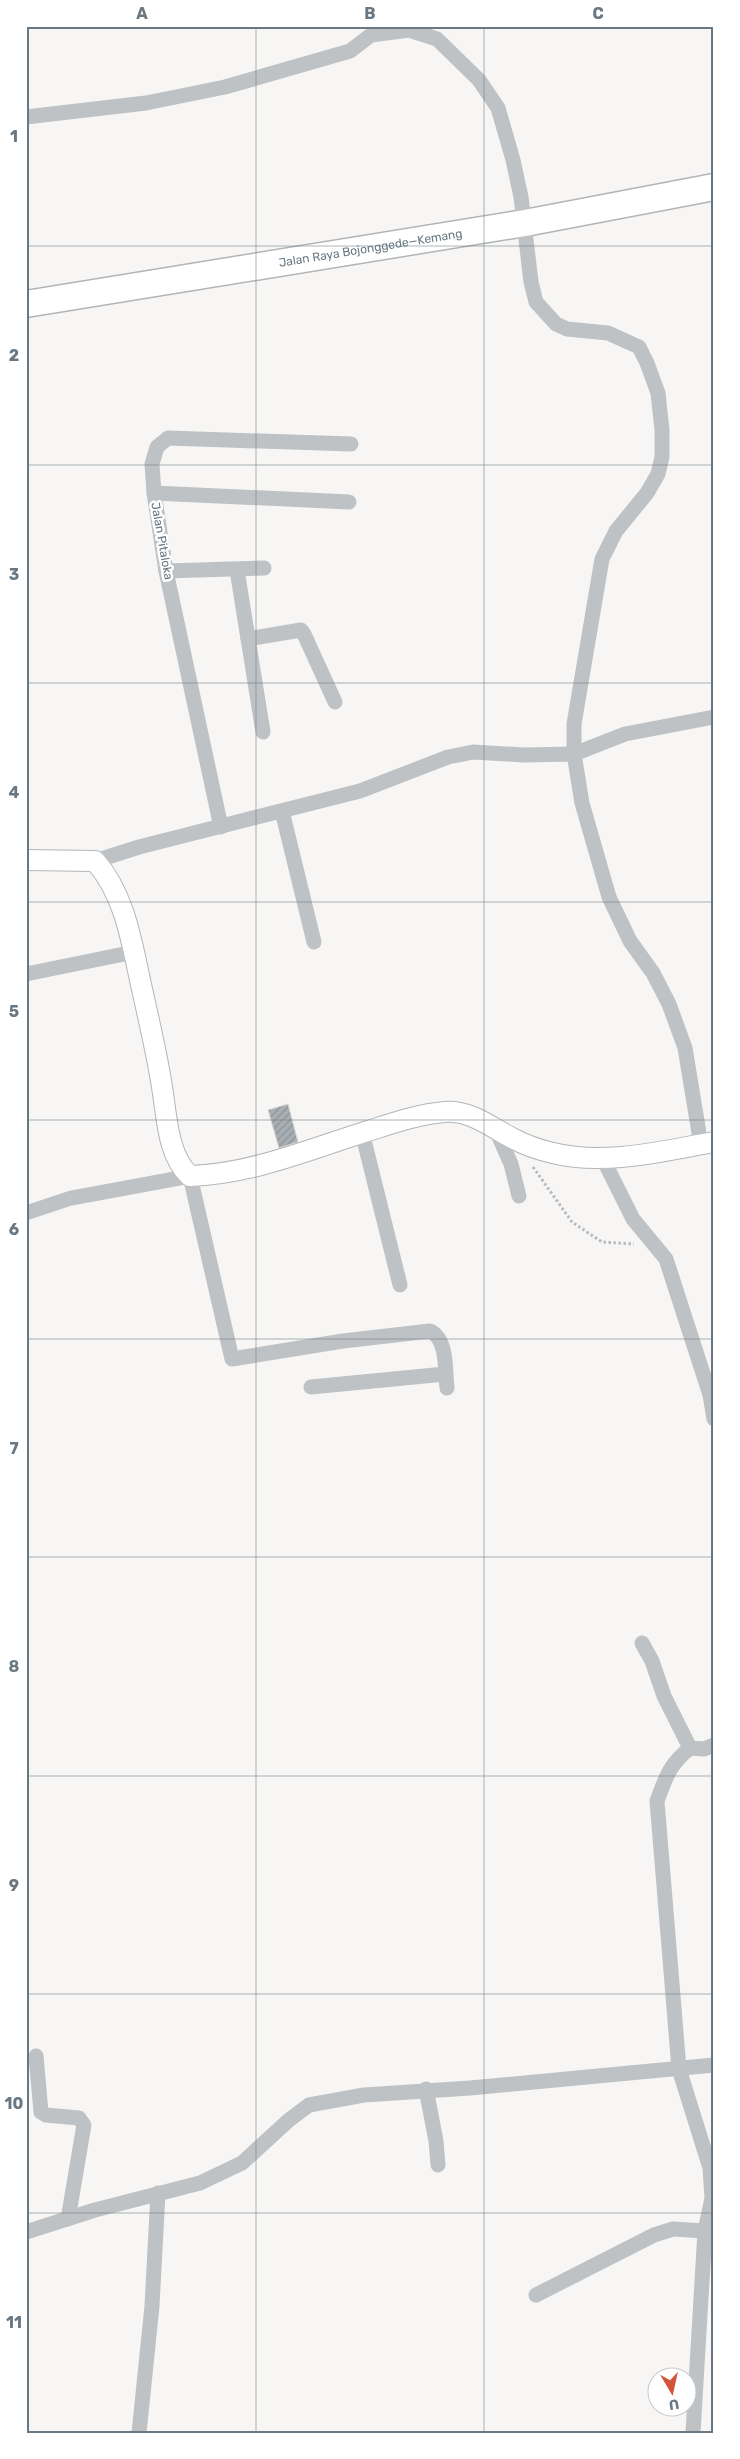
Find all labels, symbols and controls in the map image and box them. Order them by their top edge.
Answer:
text: A [136,4,148,23]
text: B [364,4,376,23]
text: C [592,4,604,23]
text: 1 [10,127,18,146]
street label: Jalan Raya Bojonggede—Kemang [278,226,463,270]
text: 2 [9,346,19,365]
street label: Jalan Pitaloka [148,501,176,581]
text: 3 [9,565,19,584]
text: 4 [9,783,20,802]
text: 5 [9,1002,19,1021]
text: 6 [9,1220,19,1239]
text: 7 [9,1439,19,1458]
text: 8 [9,1657,20,1676]
text: 9 [9,1876,19,1895]
text: 10 [5,2094,24,2113]
text: 11 [6,2313,22,2332]
north arrow [648,2366,698,2416]
text: U [668,2395,680,2414]

